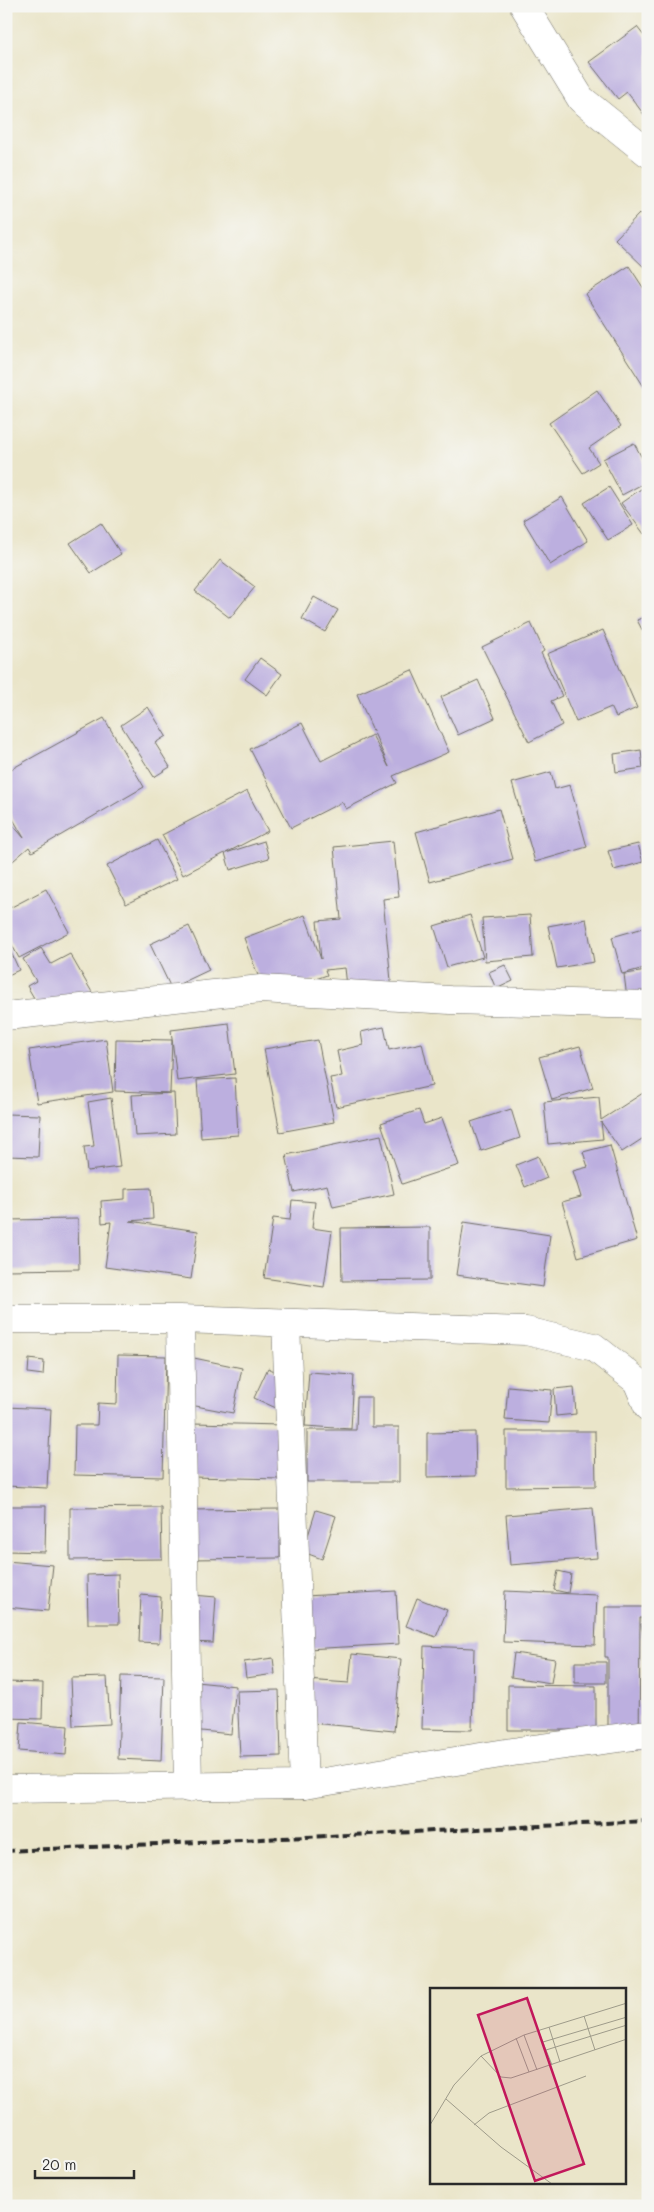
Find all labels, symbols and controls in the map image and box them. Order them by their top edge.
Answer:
inset map [430,1988,626,2184]
scale bar [35,2147,134,2179]
text: 20 m [42,2154,76,2174]

